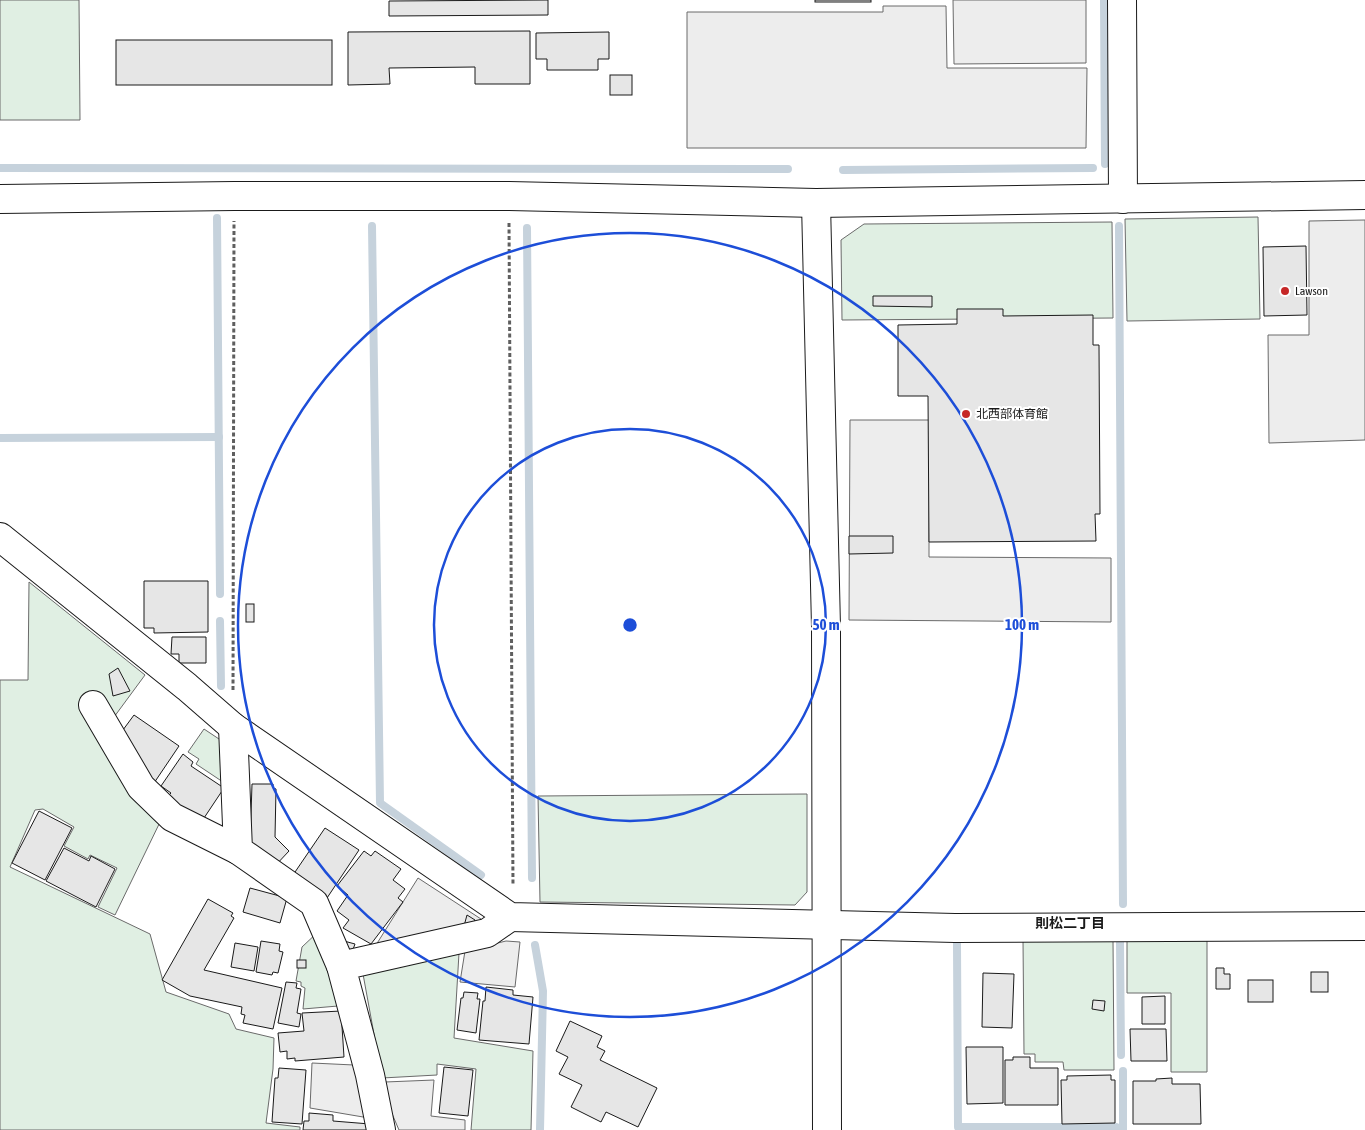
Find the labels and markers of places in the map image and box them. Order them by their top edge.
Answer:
place label: Lawson [1295,284,1328,298]
marker: Lawson [1279,285,1291,297]
place label: 北西部体育館 [976,407,1048,421]
marker: 北西部体育館 [960,408,972,420]
centre of rings [621,616,639,634]

